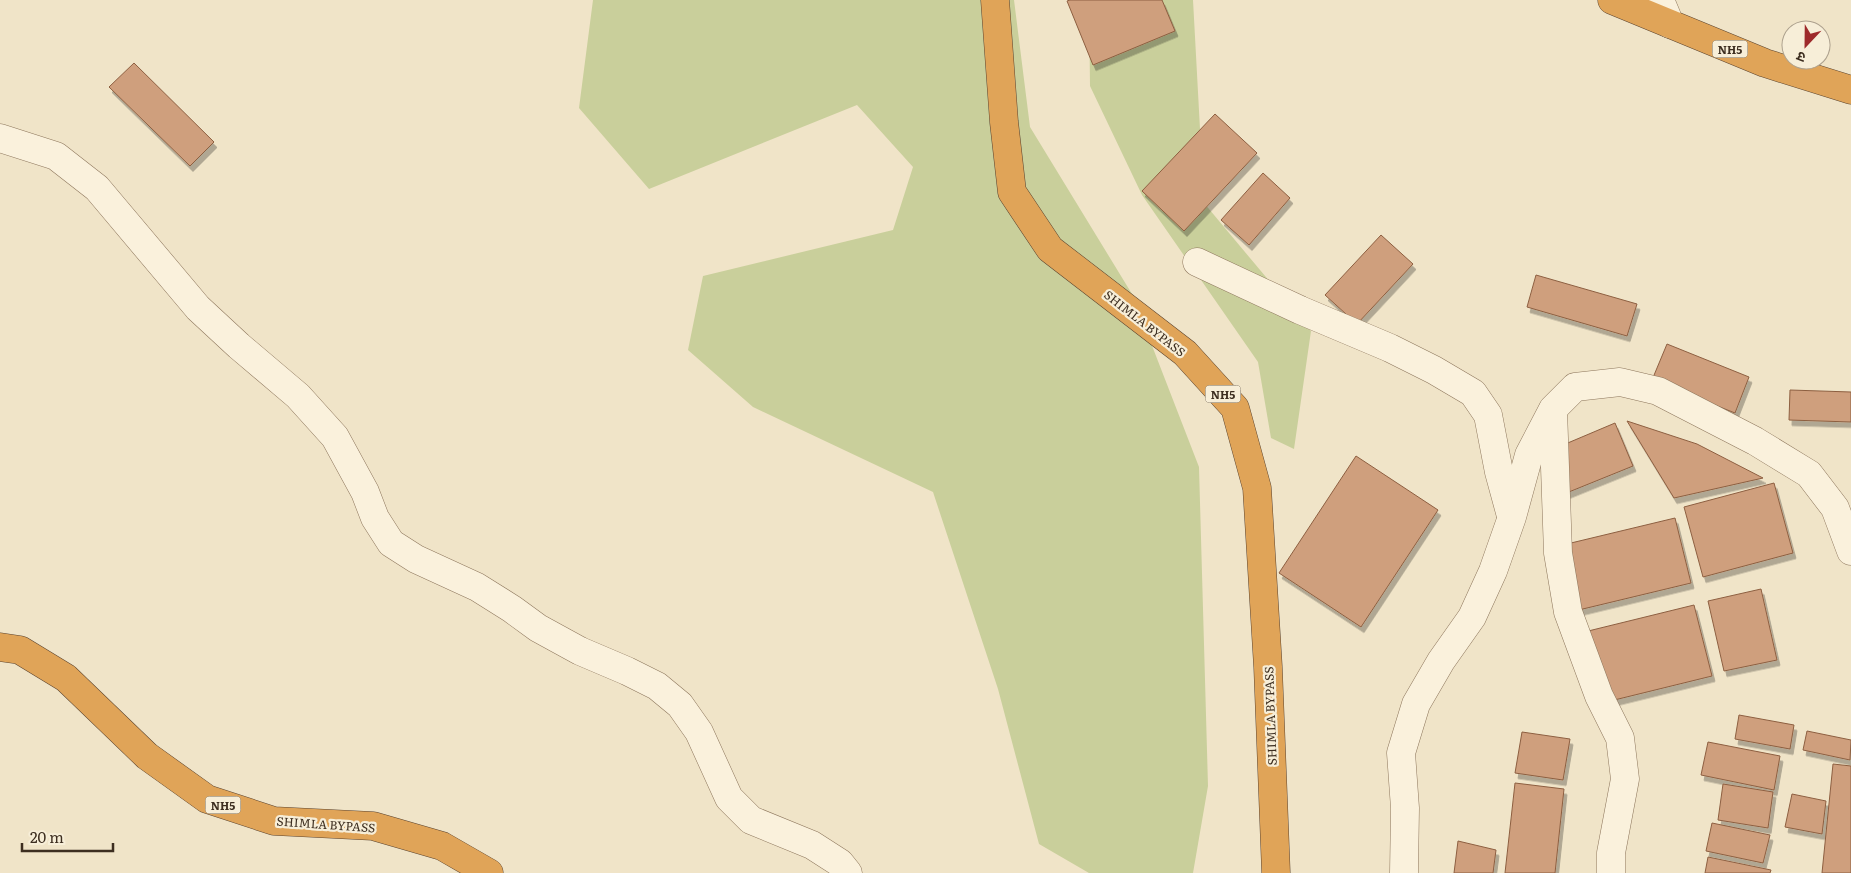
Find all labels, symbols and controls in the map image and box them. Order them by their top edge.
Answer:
north arrow [1781,20,1831,70]
road number: NH5 [1712,41,1748,58]
text: उ [1792,47,1808,69]
street label: SHIMLA BYPASS [1101,285,1189,361]
road number: NH5 [1206,386,1240,402]
street label: SHIMLA BYPASS [1259,666,1281,766]
road number: NH5 [206,796,240,814]
street label: SHIMLA BYPASS [276,812,376,836]
scale bar [22,820,114,852]
text: 20 m [30,825,64,848]

